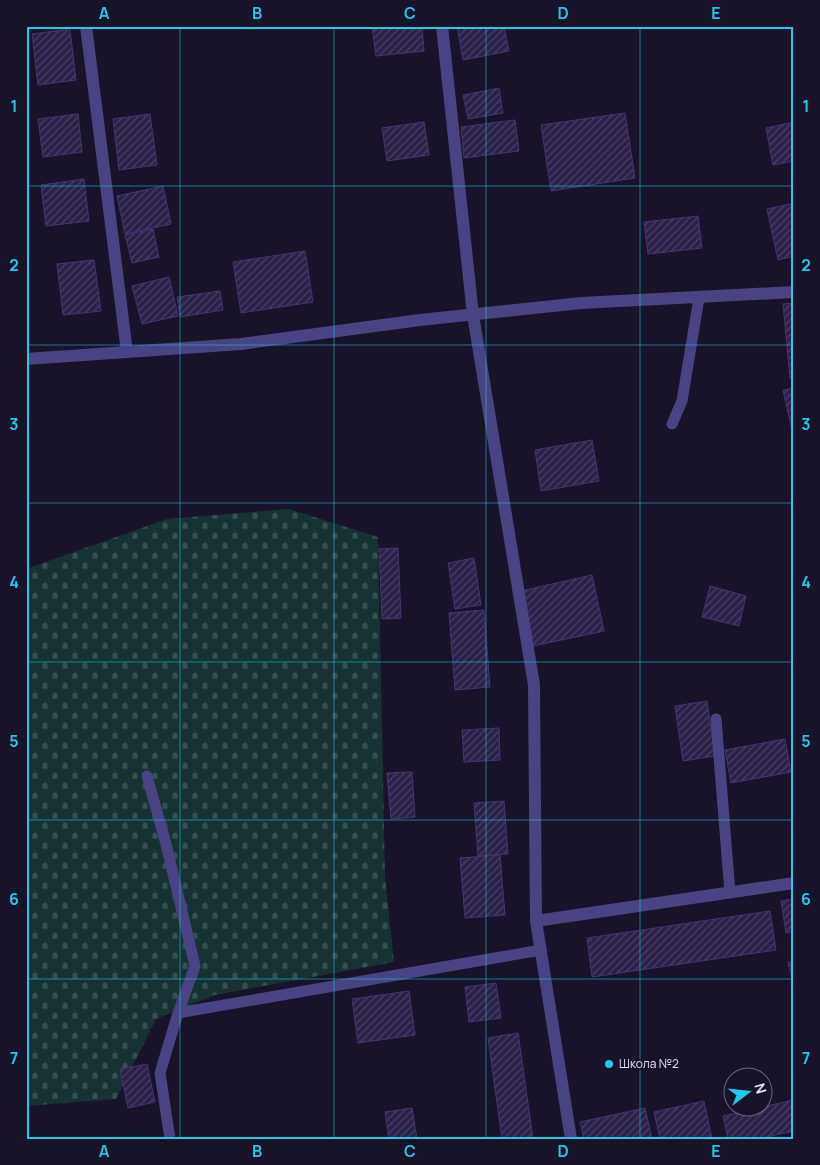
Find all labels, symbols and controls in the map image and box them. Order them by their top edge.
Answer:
text: A [99,2,110,24]
text: B [252,2,262,24]
text: C [404,2,416,24]
text: D [557,2,569,24]
text: E [711,2,721,24]
text: 1 [10,95,18,117]
text: 1 [802,95,810,117]
text: 2 [9,254,19,276]
text: 2 [801,254,811,276]
text: 3 [9,413,19,435]
text: 3 [801,413,811,435]
text: 4 [9,571,19,593]
text: 4 [801,571,811,593]
text: 5 [9,730,19,752]
text: 5 [801,730,811,752]
text: 6 [9,888,19,910]
text: 6 [801,888,811,910]
text: 7 [10,1047,18,1069]
text: 7 [802,1047,810,1069]
place label: Школа №2 [619,1055,679,1072]
marker: Школа №2 [603,1058,615,1070]
north arrow [722,1068,772,1118]
text: N [750,1081,771,1096]
text: A [99,1140,110,1162]
text: B [252,1140,262,1162]
text: C [404,1140,416,1162]
text: D [557,1140,569,1162]
text: E [711,1140,721,1162]

